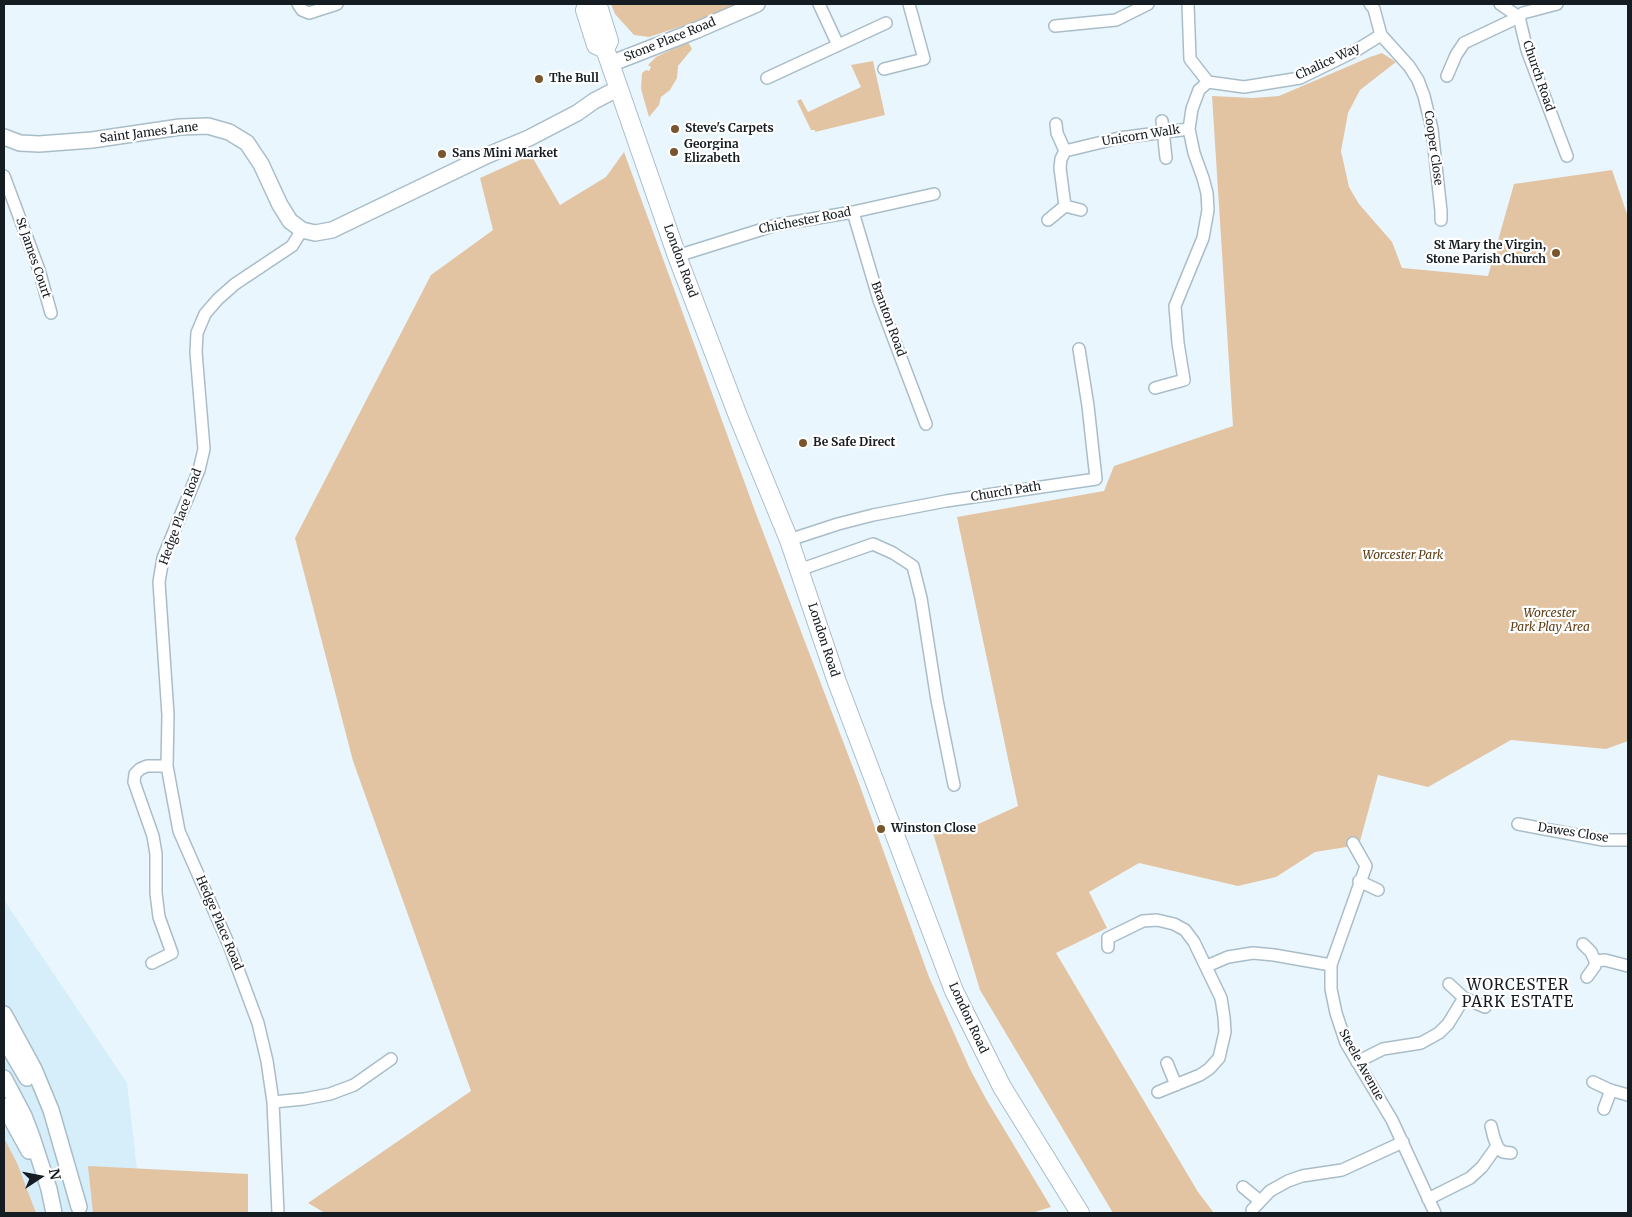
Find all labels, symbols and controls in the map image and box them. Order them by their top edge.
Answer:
street label: Stone Place Road [622,15,718,65]
street label: Church Road [1519,39,1557,113]
street label: Chalice Way [1293,41,1363,83]
place label: The Bull [549,72,599,86]
marker: The Bull [533,73,545,85]
street label: Cooper Close [1421,110,1445,186]
street label: Saint James Lane [99,120,199,146]
place label: Steve's Carpets [685,122,774,136]
marker: Steve's Carpets [669,123,681,135]
street label: Unicorn Walk [1101,123,1181,149]
place label: Georgina Elizabeth [684,138,740,166]
marker: Georgina Elizabeth [668,146,680,158]
place label: Sans Mini Market [452,147,558,161]
marker: Sans Mini Market [436,148,448,160]
street label: Chichester Road [758,205,852,237]
street label: St James Court [12,216,54,300]
street label: London Road [660,222,700,300]
place label: St Mary the Virgin, Stone Parish Church [1426,239,1546,267]
marker: St Mary the Virgin, Stone Parish Church [1550,247,1562,259]
street label: Branton Road [868,280,908,358]
place label: Be Safe Direct [813,436,895,450]
marker: Be Safe Direct [797,437,809,449]
street label: Hedge Place Road [157,467,205,567]
street label: Church Path [970,479,1042,505]
park label: Worcester Park [1363,549,1443,563]
street label: London Road [804,601,842,679]
park label: Worcester Park Play Area [1510,607,1590,635]
street label: Dawes Close [1537,820,1609,846]
place label: Winston Close [891,822,976,836]
marker: Winston Close [875,823,887,835]
street label: Hedge Place Road [193,874,245,972]
district label: WORCESTER PARK ESTATE [1460,977,1576,1012]
street label: London Road [945,980,991,1056]
street label: Steele Avenue [1336,1027,1386,1103]
north arrow [15,1152,65,1202]
text: N [45,1167,65,1181]

